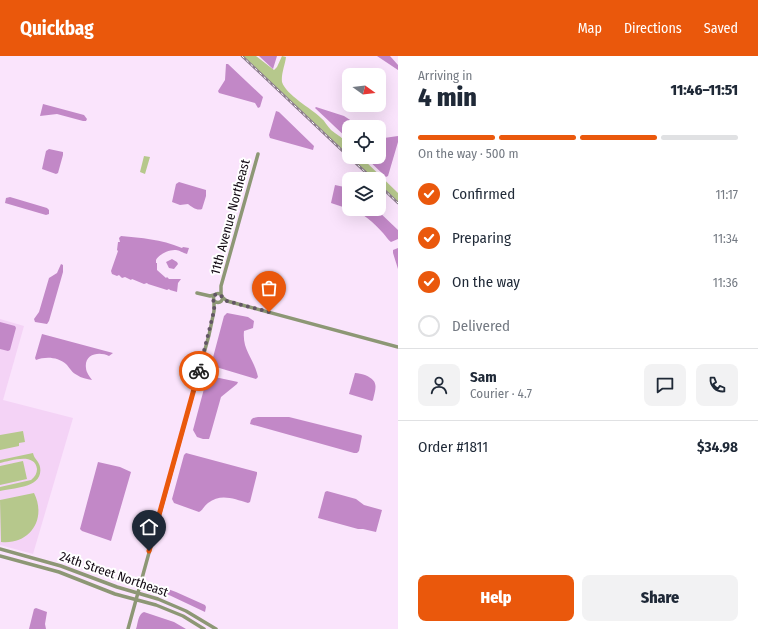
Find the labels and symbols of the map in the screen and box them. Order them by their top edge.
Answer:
north arrow [342,68,386,112]
street label: 11th Avenue Northeast [207,157,253,276]
pin [252,271,286,312]
courier [179,351,219,391]
pin [132,510,166,551]
street label: 24th Street Northeast [58,548,171,600]

